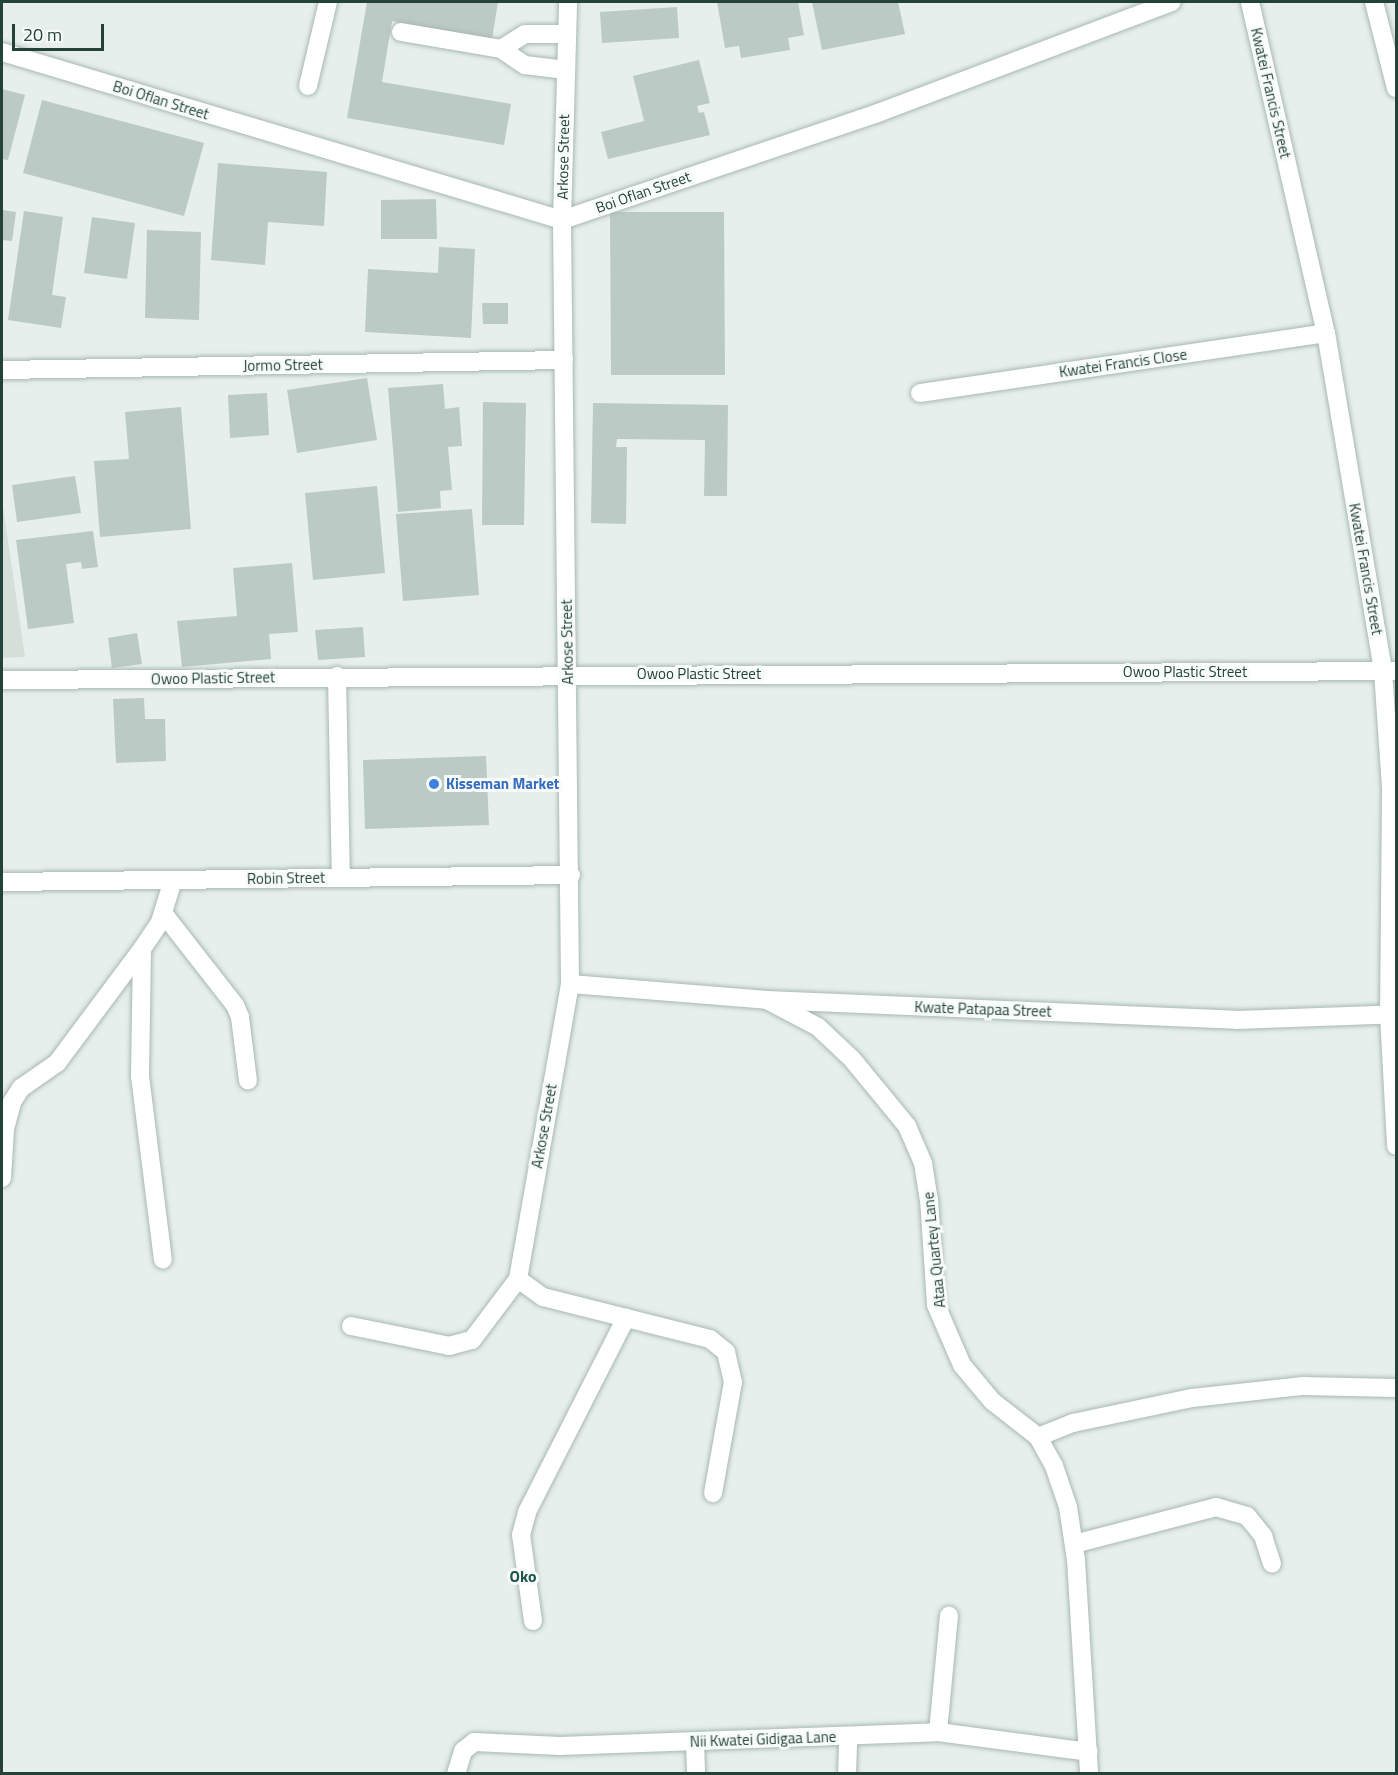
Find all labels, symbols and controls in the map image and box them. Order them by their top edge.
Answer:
scale bar [15,12,106,50]
text: 20 m [23,21,62,48]
street label: Kwatei Francis Street [1247,26,1295,160]
street label: Boi Oflan Street [111,77,211,123]
street label: Arkose Street [553,114,573,200]
street label: Boi Oflan Street [593,167,693,217]
street label: Kwatei Francis Close [1058,345,1188,381]
street label: Jormo Street [243,355,323,375]
street label: Kwatei Francis Street [1346,502,1386,636]
street label: Arkose Street [557,599,577,685]
street label: Owoo Plastic Street [1123,663,1247,681]
street label: Owoo Plastic Street [637,665,761,683]
street label: Owoo Plastic Street [151,668,275,688]
place label: Kisseman Market [446,775,559,793]
marker: Kisseman Market [427,777,441,791]
street label: Robin Street [247,868,325,888]
street label: Kwate Patapaa Street [914,998,1052,1020]
street label: Arkose Street [528,1082,560,1170]
street label: Ataa Quartey Lane [919,1191,949,1309]
district label: Oko [509,1566,537,1586]
street label: Nii Kwatei Gidigaa Lane [689,1727,837,1751]

